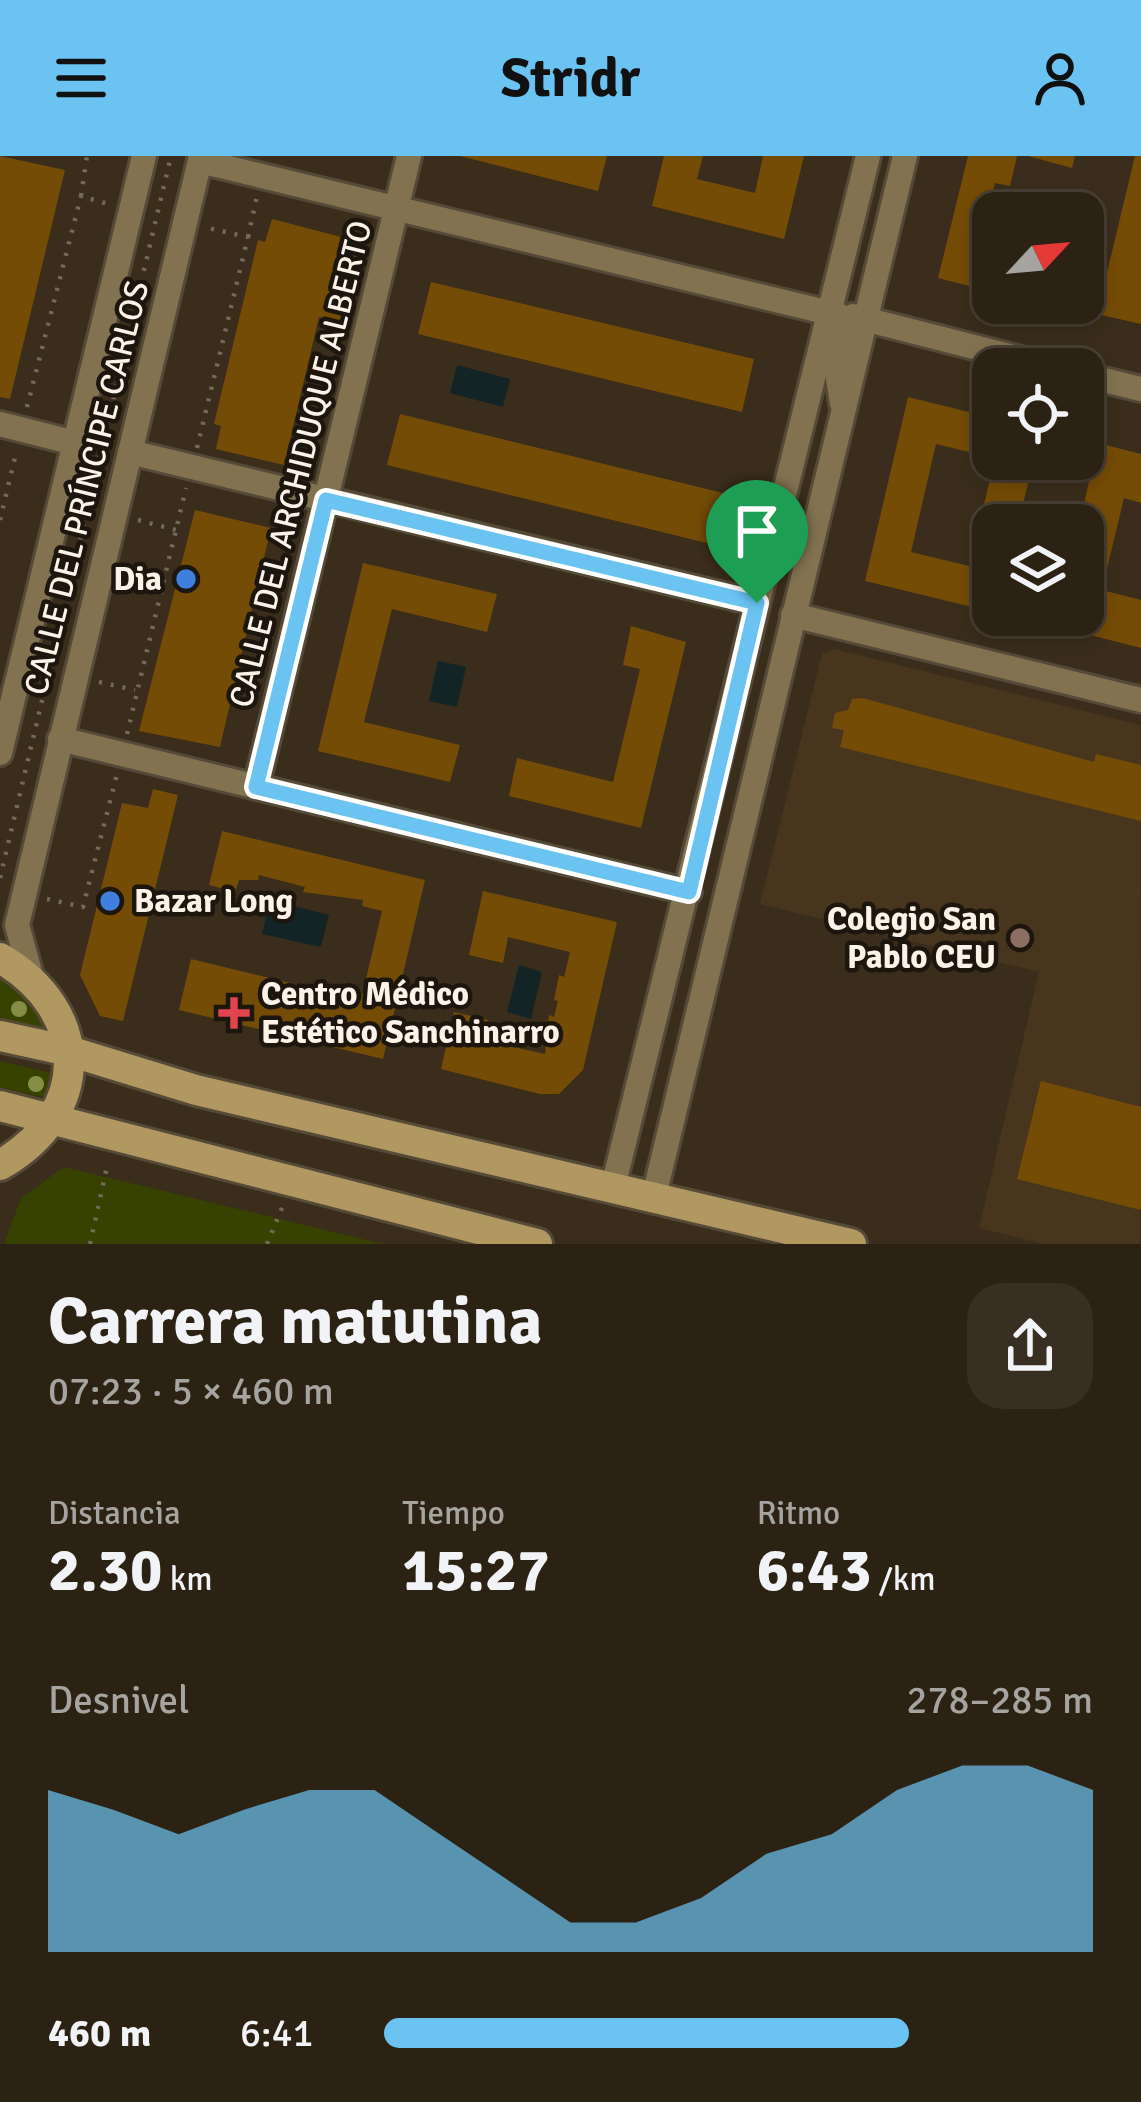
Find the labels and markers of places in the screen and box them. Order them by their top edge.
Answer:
pin [706,480,808,603]
place label: Dia [113,559,162,600]
marker: Dia [173,566,199,592]
place label: Bazar Long [134,881,293,922]
marker: Bazar Long [97,888,123,914]
place label: Colegio San Pablo CEU [827,899,996,978]
marker: Colegio San Pablo CEU [1007,925,1033,951]
place label: Centro Médico Estético Sanchinarro [261,974,560,1053]
marker: Centro Médico Estético Sanchinarro [218,997,250,1029]

